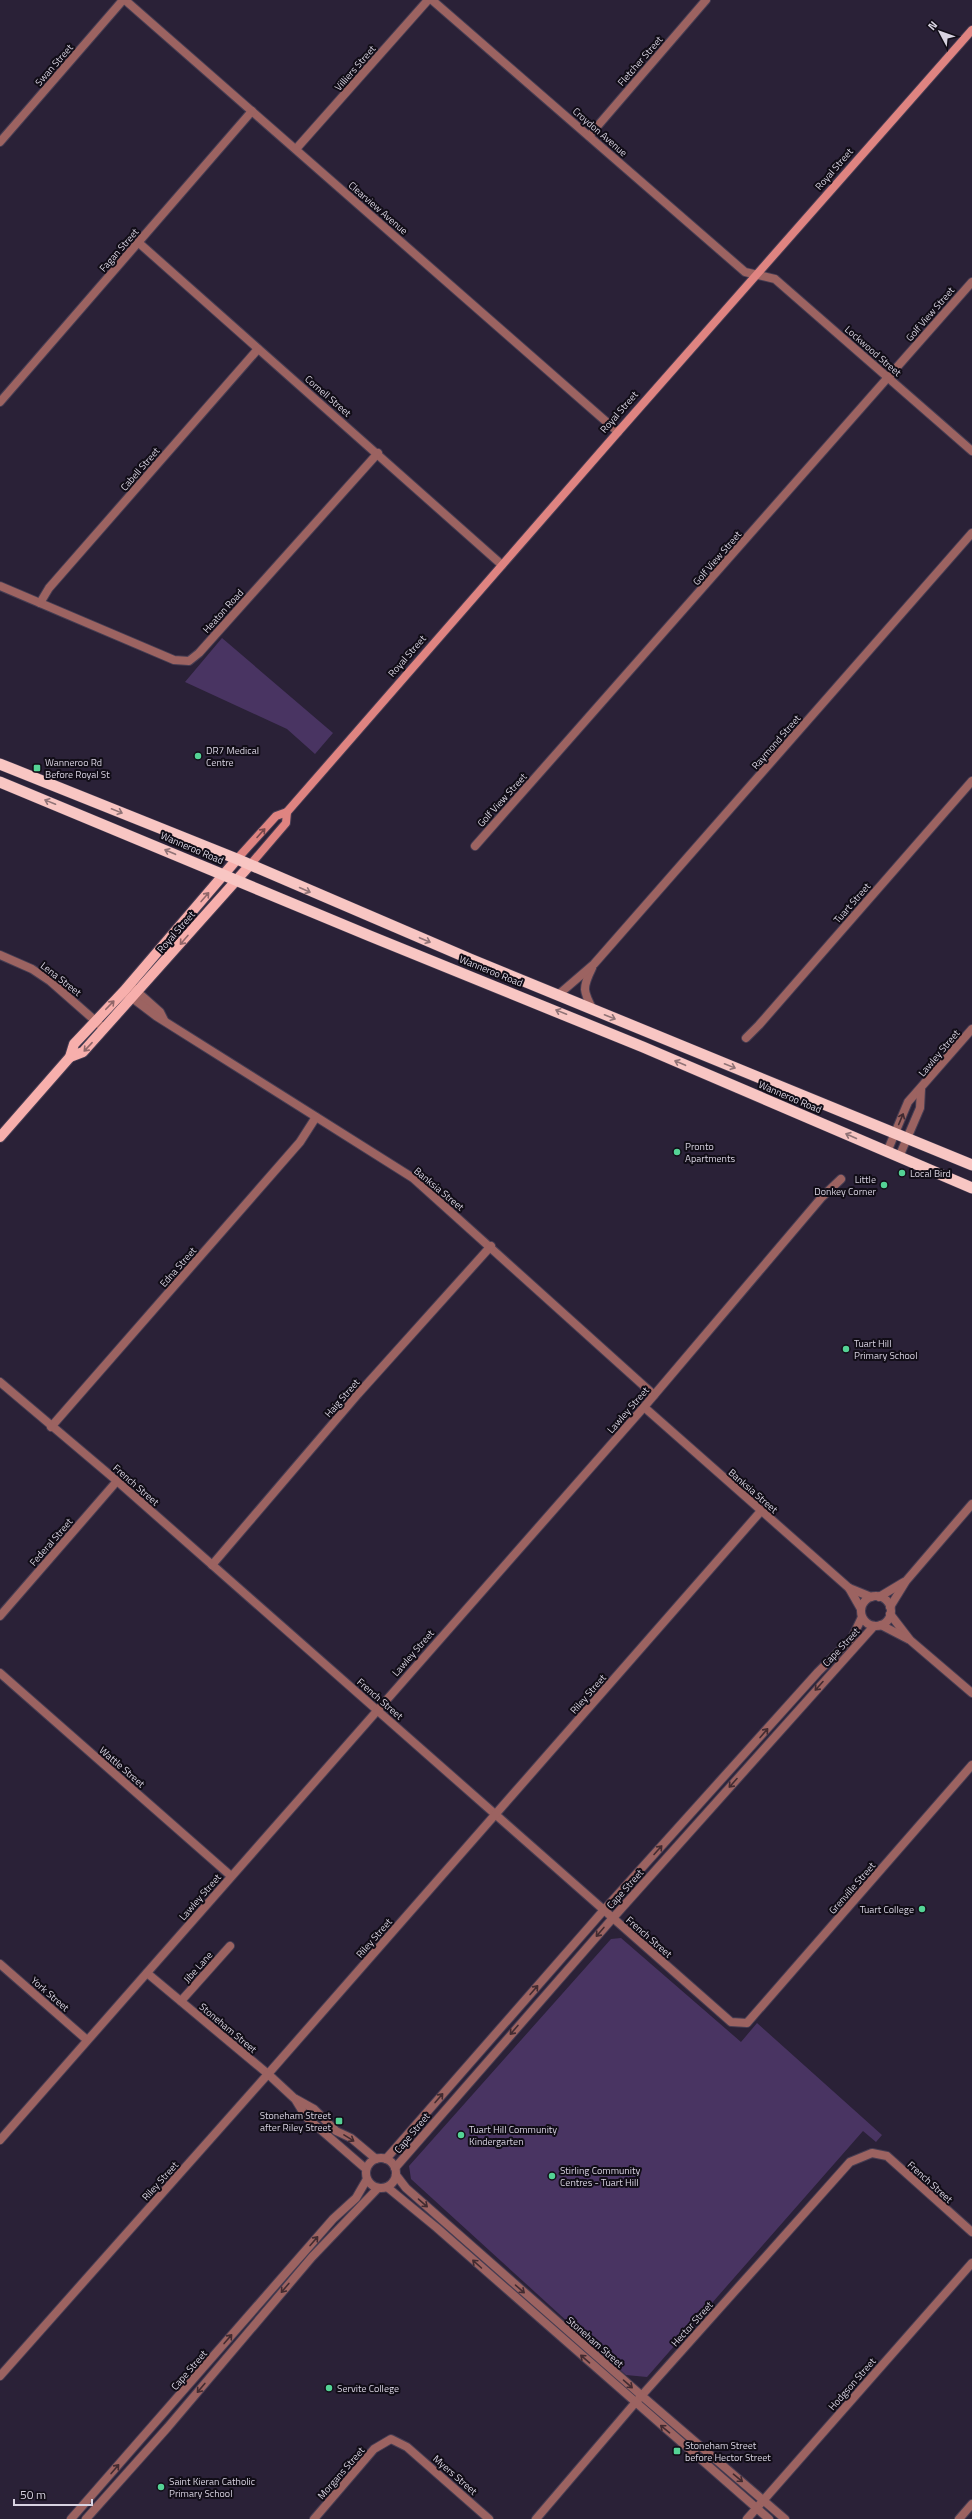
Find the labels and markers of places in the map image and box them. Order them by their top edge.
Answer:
place label: DR7 Medical Centre [206,743,259,770]
marker: DR7 Medical Centre [193,751,203,761]
place label: Wanneroo Rd Before Royal St [45,755,110,782]
marker: Wanneroo Rd Before Royal St [32,763,42,773]
place label: Pronto Apartments [685,1139,735,1166]
marker: Pronto Apartments [672,1147,682,1157]
place label: Local Bird [910,1166,951,1181]
marker: Local Bird [897,1168,907,1178]
place label: Little Donkey Corner [814,1172,877,1199]
marker: Little Donkey Corner [879,1180,889,1190]
place label: Tuart Hill Primary School [854,1336,917,1363]
marker: Tuart Hill Primary School [841,1344,851,1354]
place label: Tuart College [860,1902,914,1917]
marker: Tuart College [917,1904,927,1914]
place label: Stoneham Street after Riley Street [260,2108,331,2135]
marker: Stoneham Street after Riley Street [334,2116,344,2126]
place label: Tuart Hill Community Kindergarten [469,2122,557,2149]
marker: Tuart Hill Community Kindergarten [456,2130,466,2140]
place label: Stirling Community Centres - Tuart Hill [560,2163,640,2190]
marker: Stirling Community Centres - Tuart Hill [547,2171,557,2181]
place label: Servite College [337,2381,399,2396]
marker: Servite College [324,2383,334,2393]
place label: Stoneham Street before Hector Street [685,2438,771,2465]
marker: Stoneham Street before Hector Street [672,2446,682,2456]
place label: Saint Kieran Catholic Primary School [169,2474,255,2501]
marker: Saint Kieran Catholic Primary School [156,2482,166,2492]

